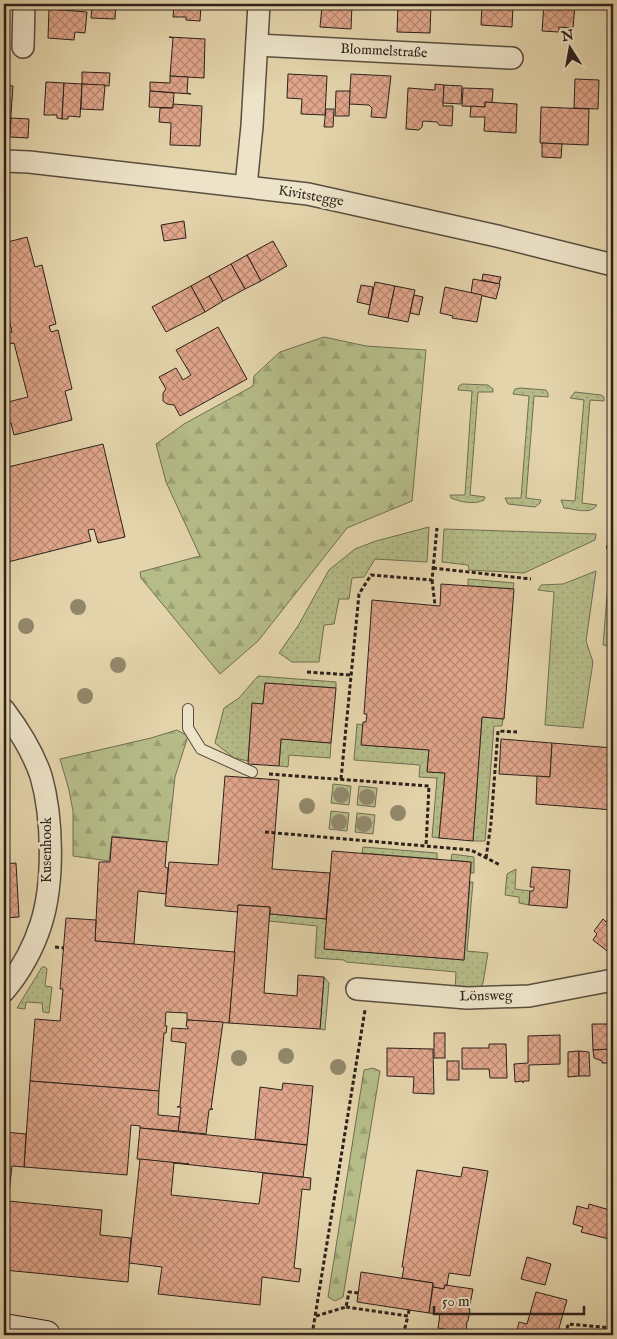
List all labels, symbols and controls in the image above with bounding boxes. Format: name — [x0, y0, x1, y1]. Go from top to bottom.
north arrow — [544, 22, 594, 72]
text: N — [559, 26, 575, 46]
street label: Blommelstraße — [340, 40, 428, 62]
street label: Kivitstegge — [277, 181, 346, 211]
street label: Kusenhook — [38, 816, 56, 883]
street label: Lönsweg — [459, 987, 513, 1005]
scale bar — [434, 1284, 584, 1316]
text: 50 m — [442, 1292, 470, 1311]

